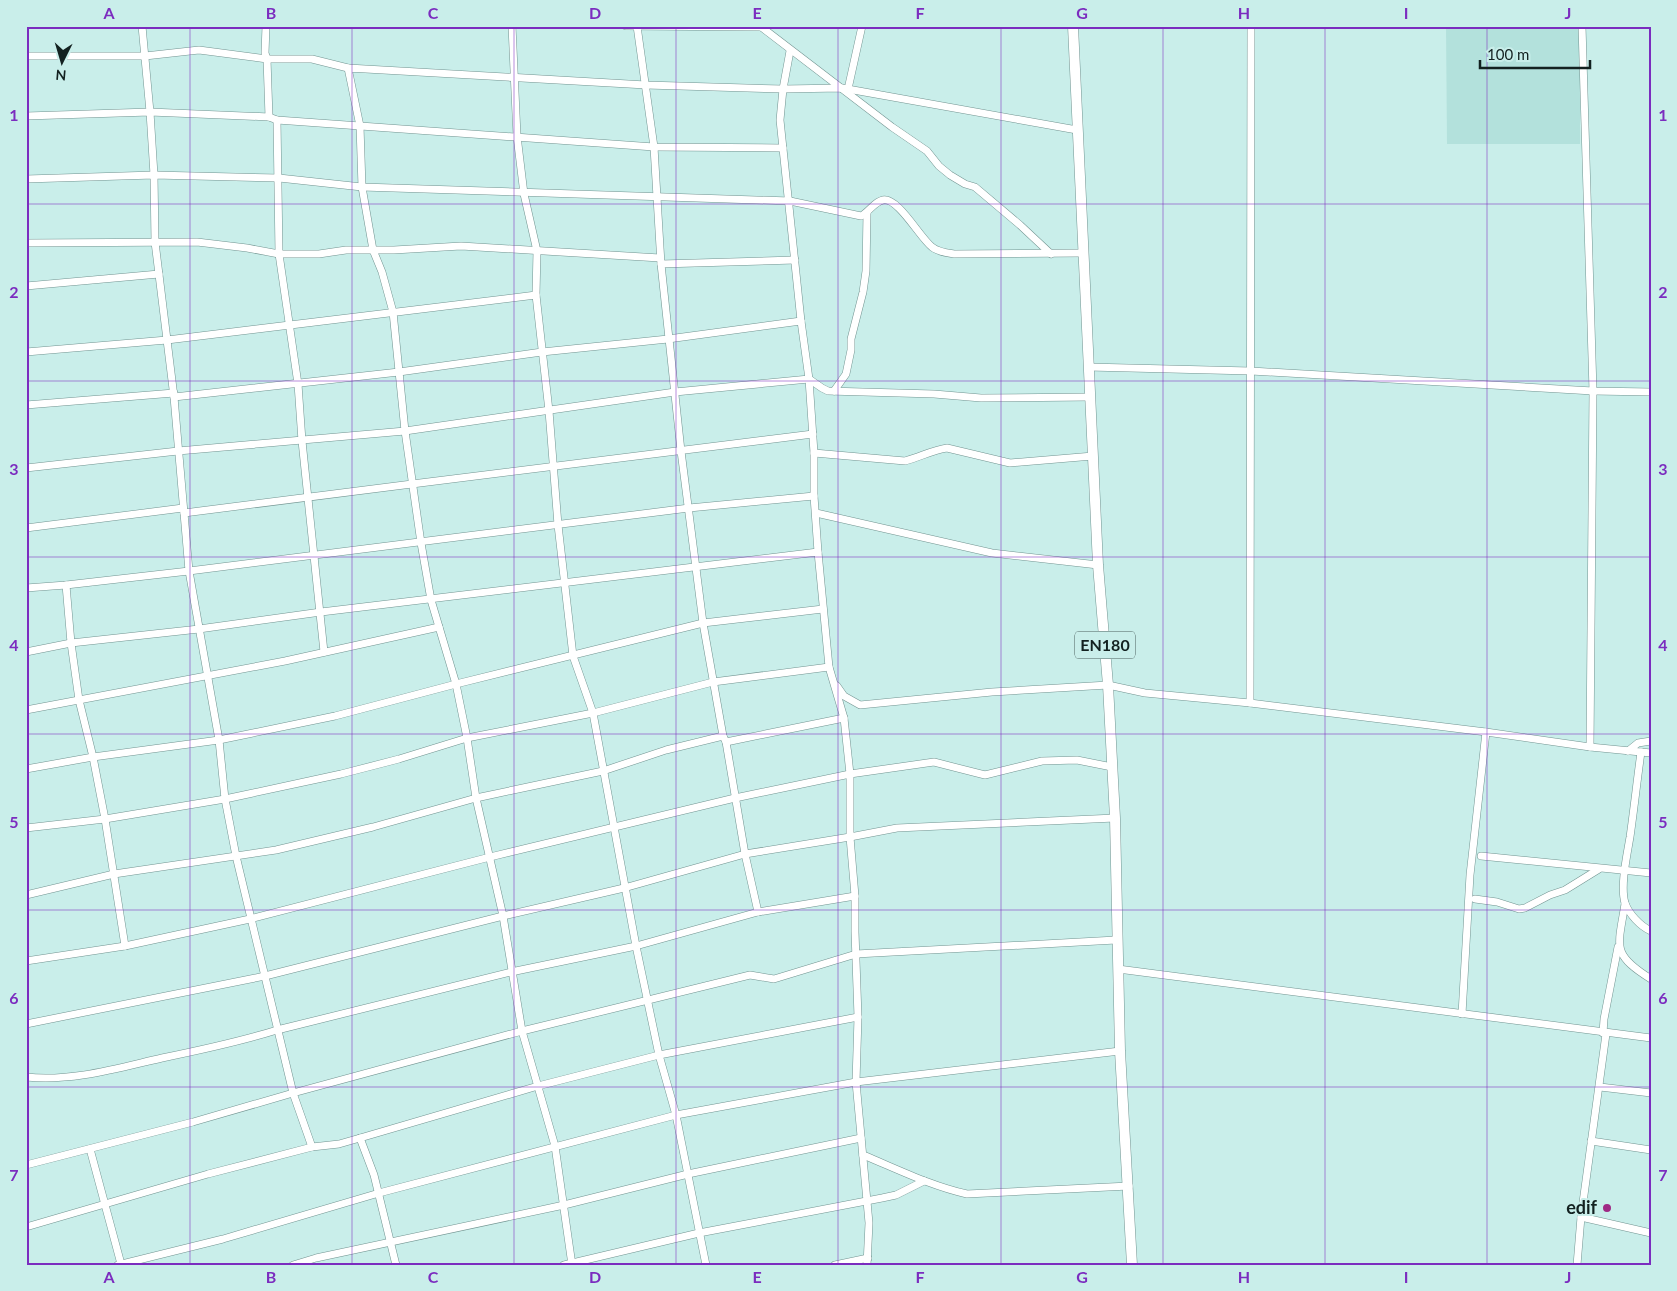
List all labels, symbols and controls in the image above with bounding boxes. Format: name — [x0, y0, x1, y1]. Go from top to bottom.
text: A — [102, 3, 115, 22]
text: B — [266, 3, 276, 22]
text: C — [428, 3, 439, 22]
text: D — [589, 3, 601, 22]
text: E — [752, 3, 762, 22]
text: F — [915, 3, 925, 22]
text: G — [1076, 3, 1088, 22]
text: H — [1238, 3, 1250, 22]
text: I — [1404, 3, 1408, 22]
text: J — [1565, 3, 1571, 22]
north arrow — [38, 38, 88, 88]
scale bar — [1480, 38, 1590, 70]
text: 100 m — [1487, 45, 1529, 63]
text: N — [55, 67, 67, 84]
text: 1 — [9, 105, 19, 124]
text: 1 — [1658, 105, 1668, 124]
text: 2 — [9, 282, 19, 301]
text: 2 — [1658, 282, 1668, 301]
text: 3 — [9, 459, 19, 478]
text: 3 — [1658, 459, 1668, 478]
road number: EN180 — [1075, 632, 1135, 658]
text: 4 — [9, 635, 19, 654]
text: 4 — [1658, 635, 1668, 654]
text: 5 — [9, 812, 19, 831]
text: 5 — [1658, 812, 1668, 831]
text: 6 — [9, 988, 19, 1007]
text: 6 — [1658, 988, 1668, 1007]
text: 7 — [9, 1165, 19, 1184]
text: 7 — [1658, 1165, 1668, 1184]
place label: edif — [1566, 1196, 1598, 1218]
marker: edif — [1601, 1202, 1613, 1214]
text: A — [102, 1267, 115, 1286]
text: B — [266, 1267, 276, 1286]
text: C — [428, 1267, 439, 1286]
text: D — [589, 1267, 601, 1286]
text: E — [752, 1267, 762, 1286]
text: F — [915, 1267, 925, 1286]
text: G — [1076, 1267, 1088, 1286]
text: H — [1238, 1267, 1250, 1286]
text: I — [1404, 1267, 1408, 1286]
text: J — [1565, 1267, 1571, 1286]

